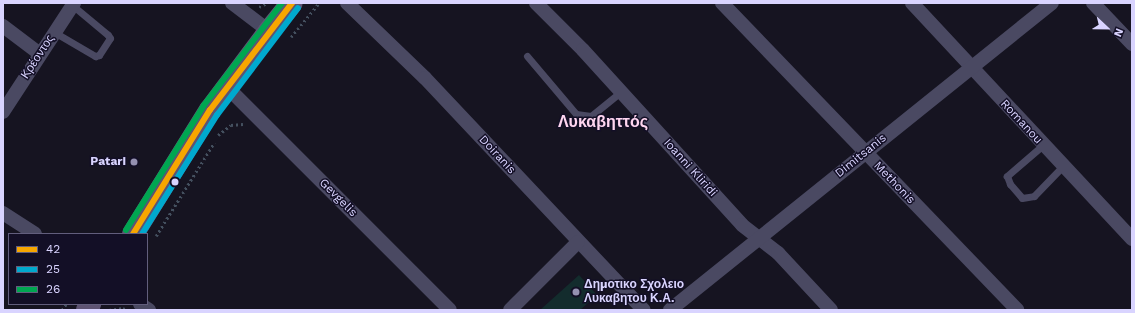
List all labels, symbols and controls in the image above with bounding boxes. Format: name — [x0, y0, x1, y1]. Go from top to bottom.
north arrow — [1087, 8, 1127, 48]
text: N — [1111, 26, 1126, 39]
street label: Κρέοντος — [18, 32, 58, 82]
street label: Romanou — [997, 97, 1045, 147]
district label: Λυκαβηττός — [558, 112, 648, 132]
street label: Dimitsanis — [833, 131, 889, 181]
street label: Doiranis — [476, 133, 518, 177]
street label: Ioanni Kliridi — [660, 136, 720, 200]
place label: Patari — [90, 155, 126, 169]
marker: Patari — [129, 157, 139, 167]
street label: Methonis — [870, 159, 918, 207]
street label: Gevgelis — [316, 176, 360, 220]
unlabelled marker — [170, 177, 180, 187]
legend — [8, 233, 148, 305]
text: 42 — [46, 242, 60, 256]
text: 25 — [46, 262, 60, 276]
place label: Δημοτικο Σχολειο Λυκαβητου Κ.Α. — [584, 278, 684, 306]
text: 26 — [46, 282, 60, 296]
marker: Δημοτικο Σχολειο Λυκαβητου Κ.Α. — [571, 287, 581, 297]

